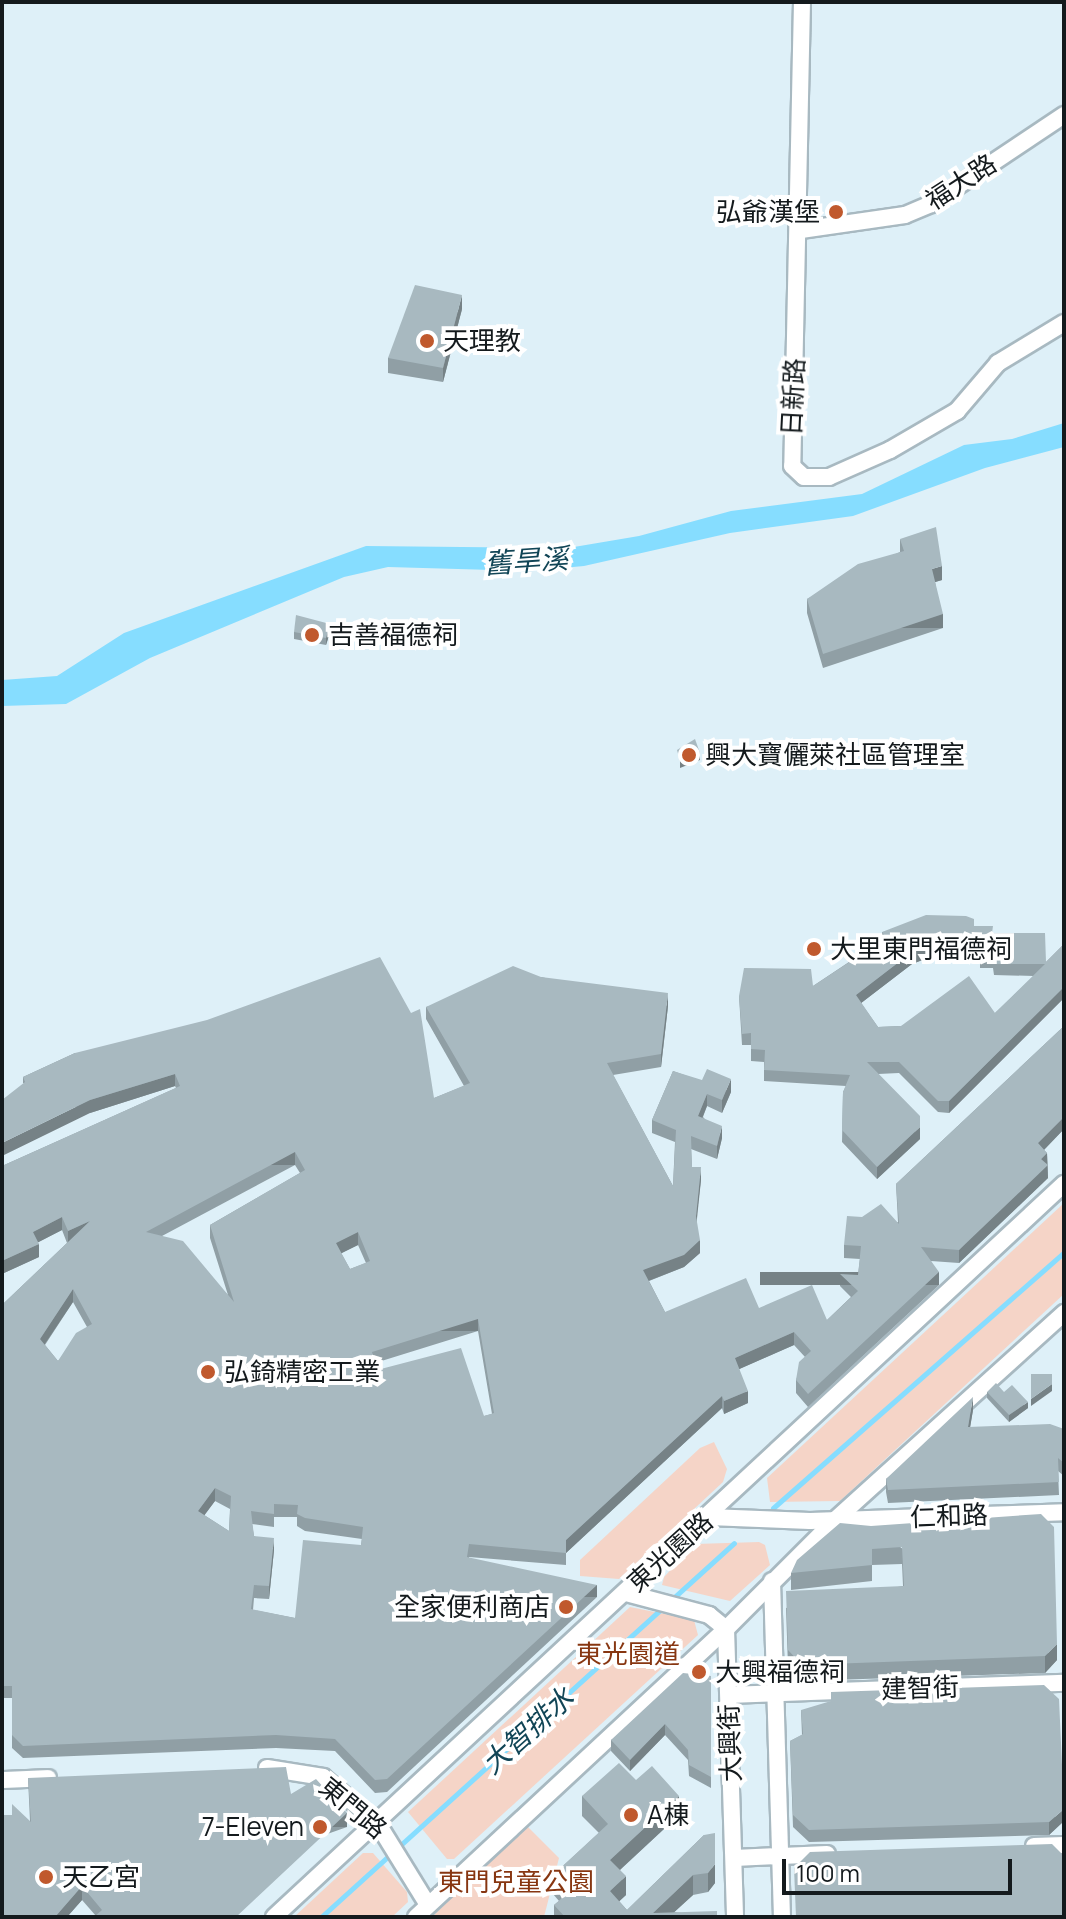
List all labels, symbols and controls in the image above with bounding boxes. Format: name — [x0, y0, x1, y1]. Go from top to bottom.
street label: 福大路 — [920, 148, 1002, 216]
place label: 弘爺漢堡 — [716, 196, 820, 228]
marker: 弘爺漢堡 — [827, 203, 845, 221]
place label: 天理教 — [443, 325, 521, 357]
marker: 天理教 — [418, 332, 436, 350]
street label: 日新路 — [775, 357, 811, 437]
water label: 舊旱溪 — [483, 540, 569, 580]
place label: 吉善福德祠 — [328, 619, 458, 651]
marker: 吉善福德祠 — [303, 626, 321, 644]
place label: 興大寶儷萊社區管理室 — [705, 739, 965, 771]
marker: 興大寶儷萊社區管理室 — [680, 746, 698, 764]
place label: 大里東門福德祠 — [830, 933, 1012, 965]
marker: 大里東門福德祠 — [805, 940, 823, 958]
place label: 弘錡精密工業 — [224, 1356, 380, 1388]
marker: 弘錡精密工業 — [199, 1363, 217, 1381]
street label: 仁和路 — [909, 1499, 989, 1533]
street label: 東光園路 — [621, 1506, 719, 1598]
place label: 全家便利商店 — [394, 1591, 550, 1623]
marker: 全家便利商店 — [557, 1598, 575, 1616]
park label: 東光園道 — [576, 1638, 680, 1670]
place label: 大興福德祠 — [715, 1656, 845, 1688]
marker: 大興福德祠 — [690, 1663, 708, 1681]
street label: 建智街 — [880, 1671, 960, 1705]
water label: 大智排水 — [474, 1680, 580, 1780]
street label: 大興街 — [713, 1703, 747, 1783]
street label: 東門路 — [313, 1771, 393, 1845]
place label: A棟 — [647, 1799, 689, 1831]
marker: A棟 — [622, 1806, 640, 1824]
place label: 7-Eleven — [202, 1811, 304, 1843]
marker: 7-Eleven — [311, 1818, 329, 1836]
scale bar — [786, 1843, 1016, 1893]
text: 100 m — [796, 1856, 860, 1889]
place label: 天乙宮 — [62, 1861, 140, 1893]
park label: 東門兒童公園 — [438, 1866, 594, 1898]
marker: 天乙宮 — [37, 1868, 55, 1886]

